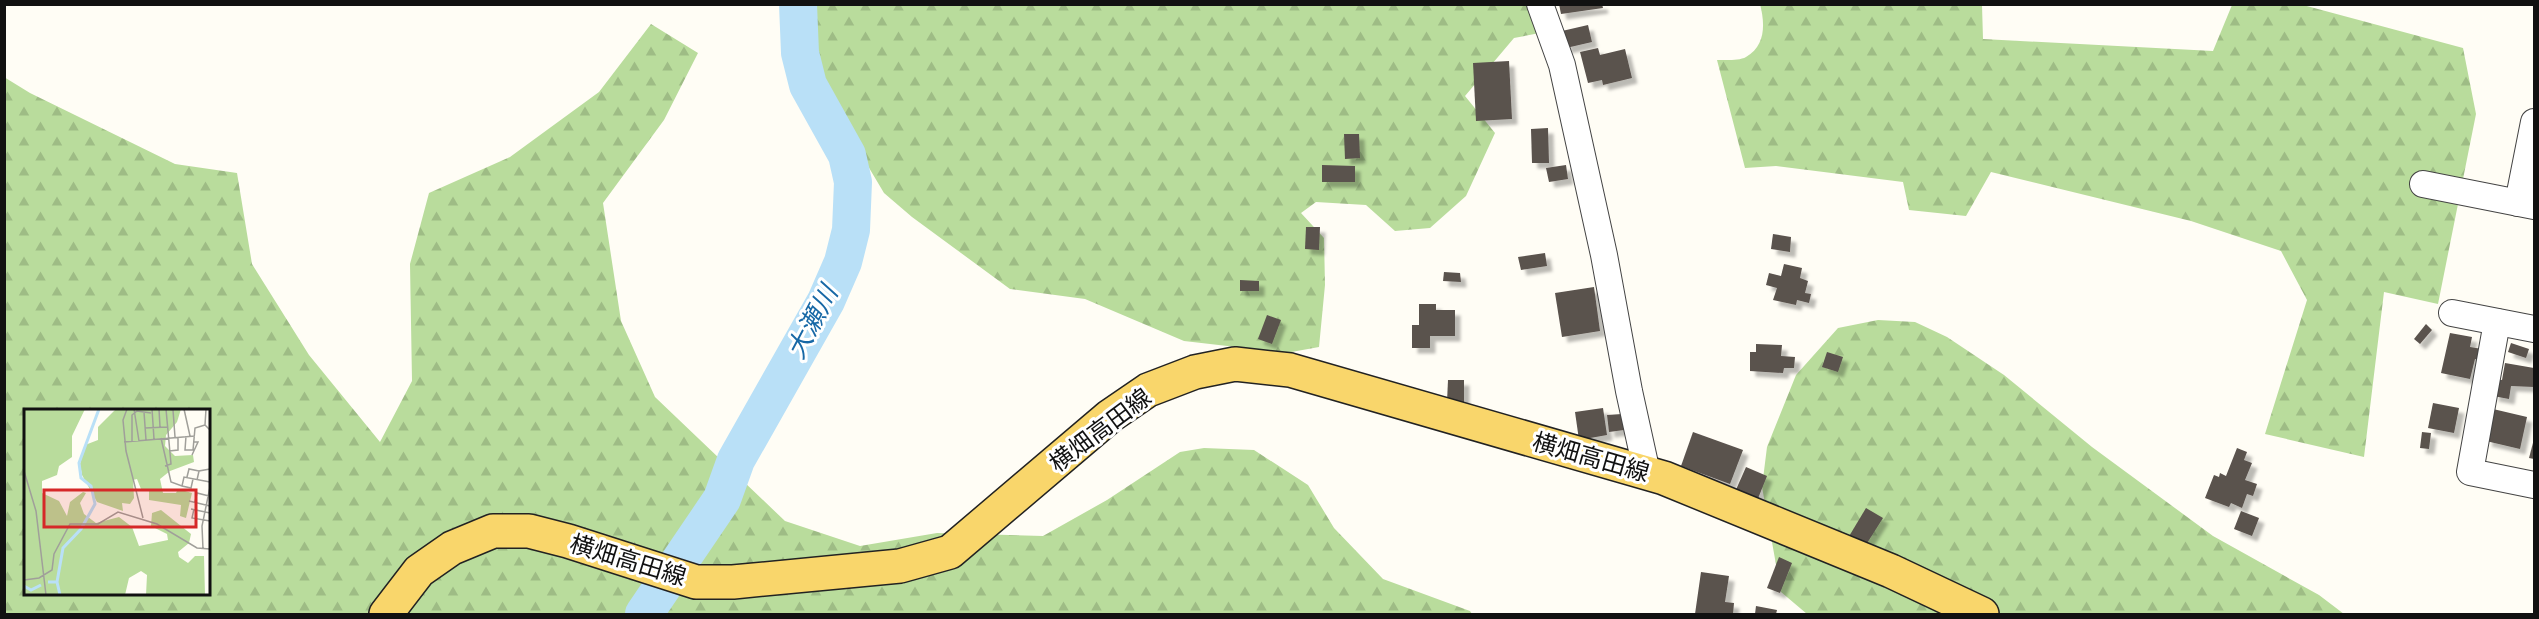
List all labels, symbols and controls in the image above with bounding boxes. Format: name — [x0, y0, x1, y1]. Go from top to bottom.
water label: 大瀬川 — [780, 277, 846, 364]
street label: 横畑高田線 — [1043, 382, 1157, 478]
inset map — [24, 409, 210, 595]
street label: 横畑高田線 — [1529, 427, 1653, 487]
street label: 横畑高田線 — [566, 529, 690, 591]

